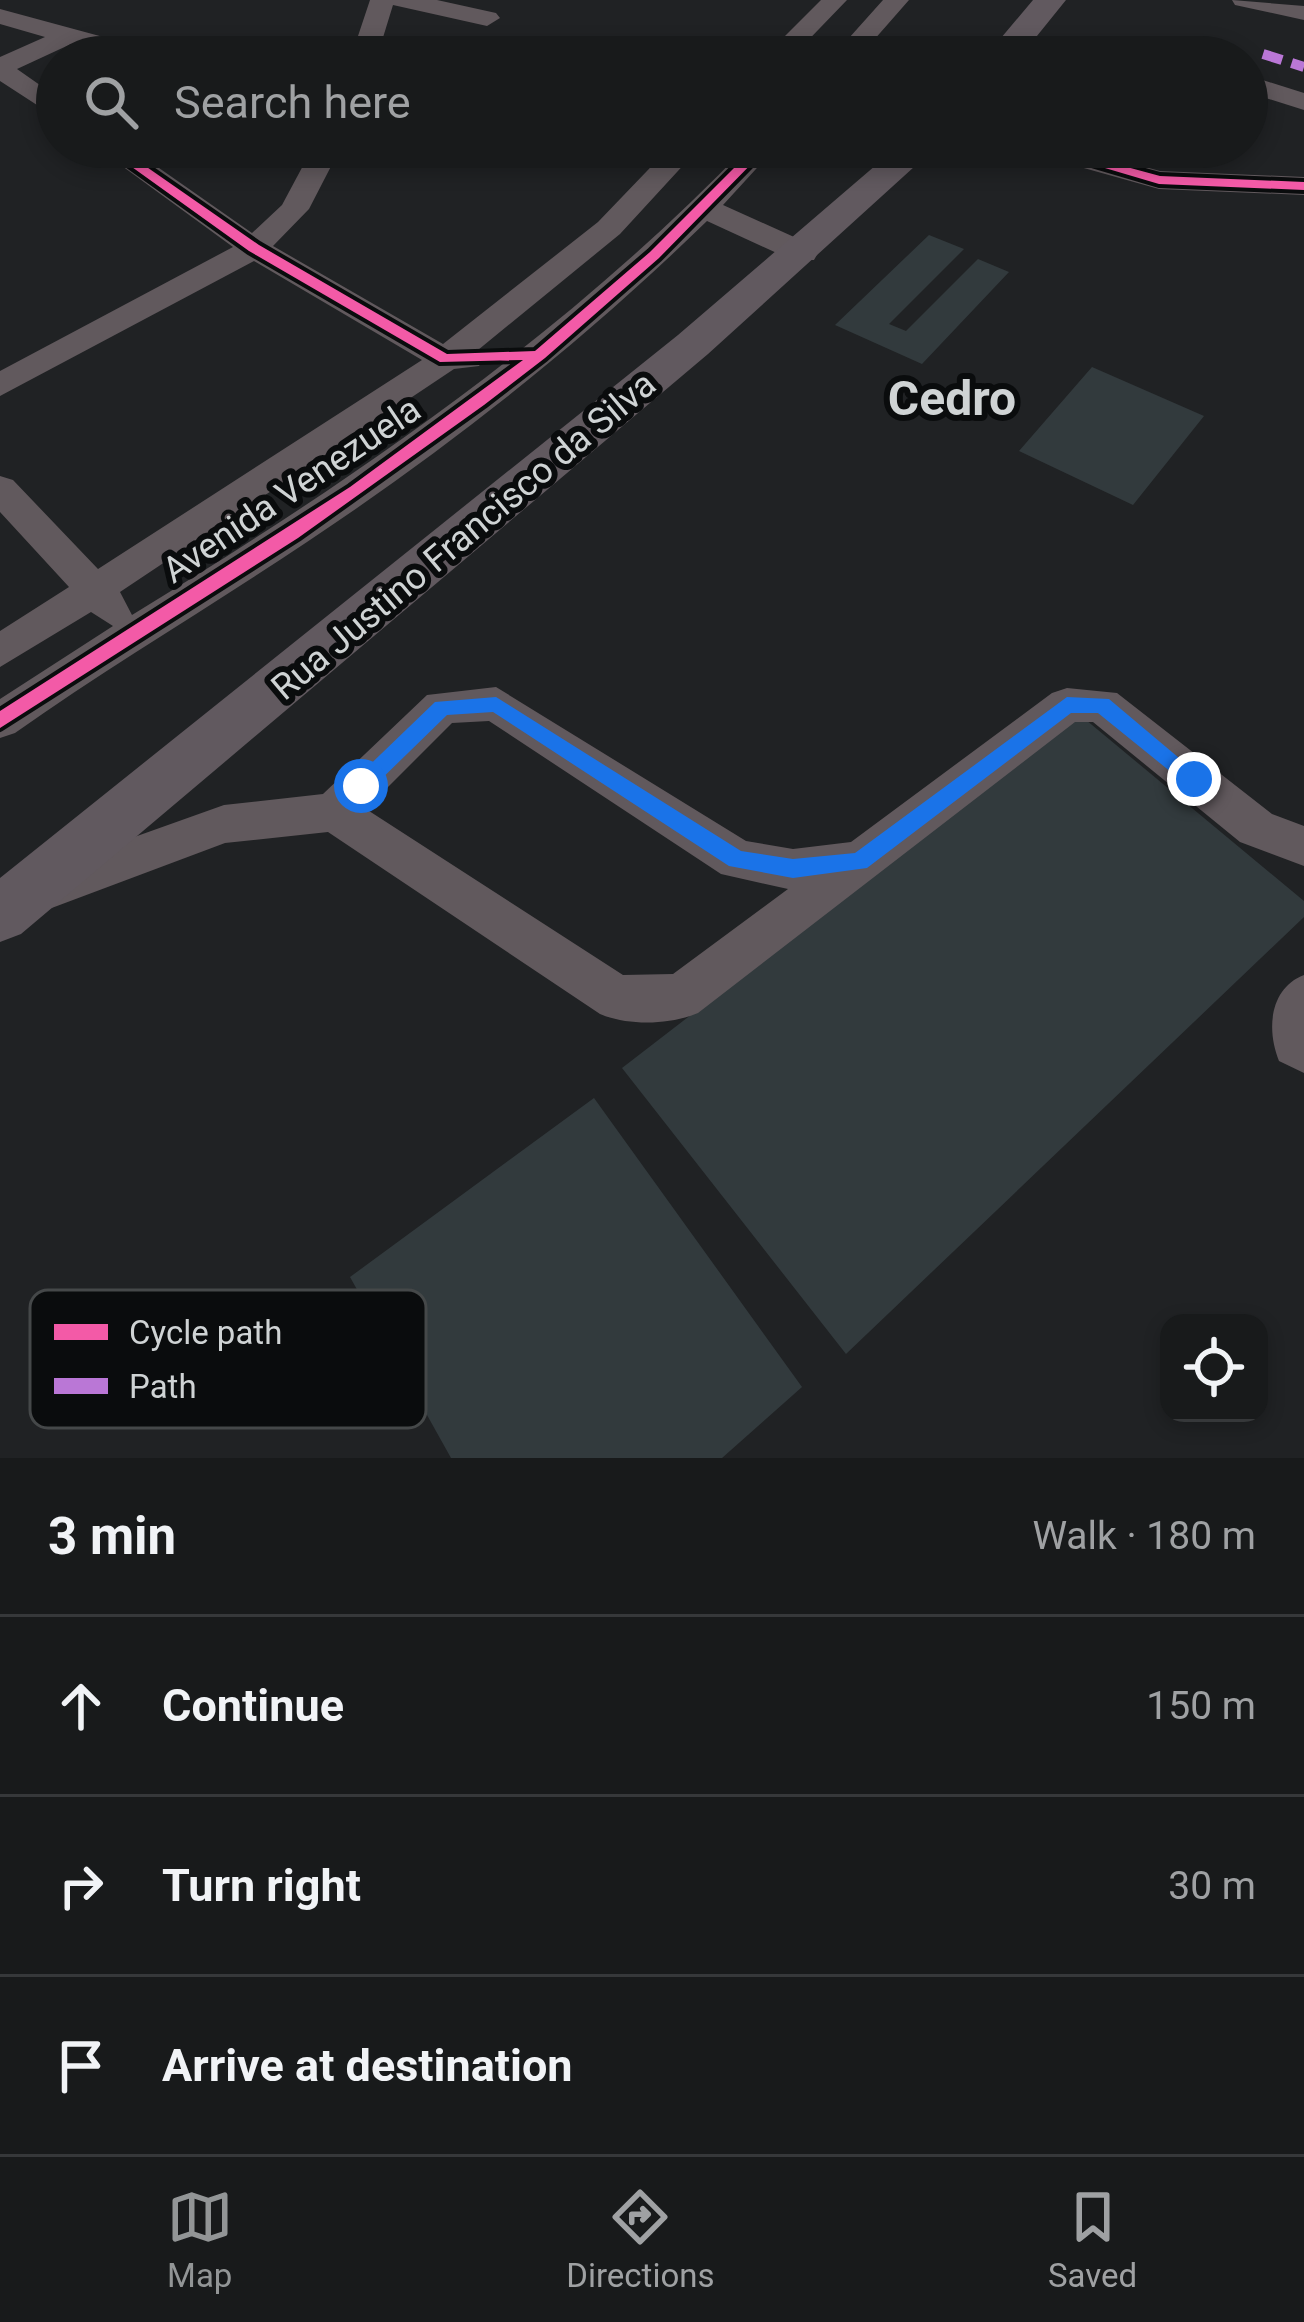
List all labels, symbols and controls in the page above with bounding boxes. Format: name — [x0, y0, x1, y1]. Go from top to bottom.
search box — [36, 36, 1268, 168]
icon: search — [78, 69, 144, 135]
text: Search here — [174, 76, 411, 129]
street label: Rua Justino Francisco da Silva — [263, 363, 664, 709]
district label: Cedro — [888, 370, 1016, 427]
street label: Avenida Venezuela — [155, 388, 428, 592]
route end — [1167, 752, 1221, 806]
route start — [334, 759, 388, 813]
legend — [30, 1290, 426, 1428]
text: Cycle path — [129, 1313, 282, 1352]
map controls — [1160, 1314, 1268, 1422]
button: locate — [1160, 1314, 1268, 1422]
text: Path — [129, 1367, 197, 1406]
text: 3 min — [48, 1507, 176, 1566]
text: Walk · 180 m — [1032, 1513, 1256, 1559]
icon: ahead — [48, 1673, 114, 1739]
text: Continue — [162, 1679, 344, 1732]
text: 150 m — [1146, 1683, 1256, 1729]
icon: right — [48, 1853, 114, 1919]
text: Turn right — [162, 1859, 361, 1912]
text: 30 m — [1168, 1863, 1256, 1909]
icon: arrive — [48, 2033, 114, 2099]
text: Arrive at destination — [162, 2039, 573, 2092]
tab: Map — [167, 2184, 233, 2295]
tab: Directions — [566, 2184, 715, 2295]
tab: Saved — [1048, 2184, 1137, 2295]

